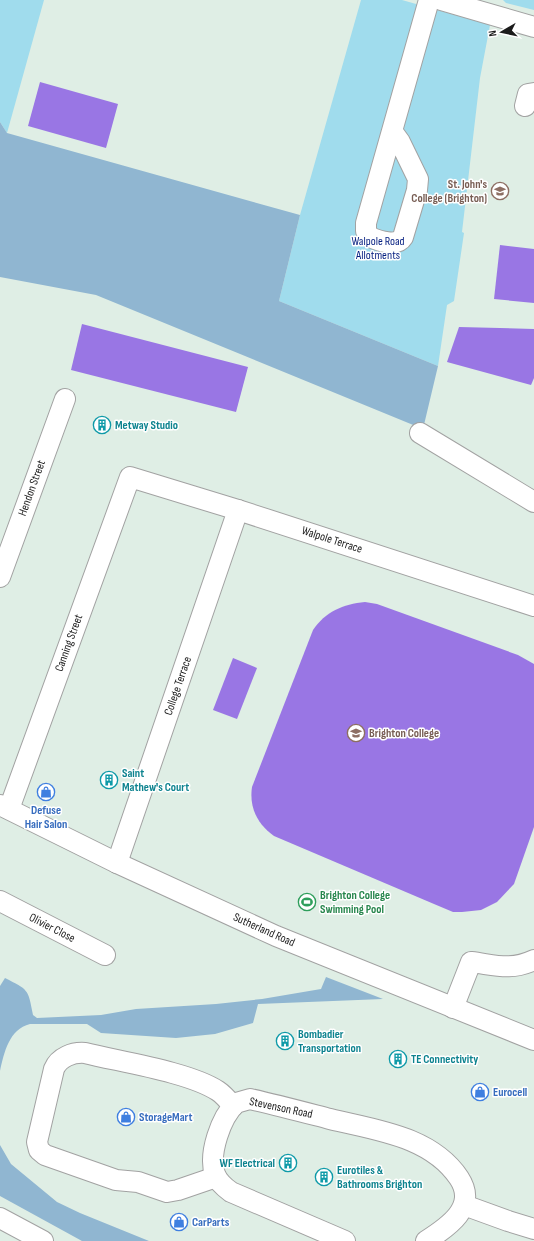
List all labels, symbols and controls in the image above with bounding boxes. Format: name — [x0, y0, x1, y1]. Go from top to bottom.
north arrow — [482, 12, 522, 52]
text: N — [486, 29, 499, 37]
place label: St. John's College (Brighton) — [411, 177, 487, 206]
school or university icon: St. John's College (Brighton) — [490, 181, 510, 201]
park label: Walpole Road Allotments — [351, 234, 405, 263]
building icon: Metway Studio — [92, 415, 112, 435]
place label: Metway Studio — [115, 418, 178, 433]
street label: Hendon Street — [15, 458, 49, 518]
street label: Walpole Terrace — [300, 523, 364, 557]
street label: Canning Street — [52, 612, 86, 674]
street label: College Terrace — [161, 654, 195, 717]
school or university icon: Brighton College — [346, 723, 366, 743]
place label: Brighton College — [369, 726, 439, 741]
place label: Saint Mathew's Court — [122, 766, 189, 795]
building icon: Saint Mathew's Court — [99, 770, 119, 790]
shop icon: Defuse Hair Salon — [36, 782, 56, 802]
place label: Defuse Hair Salon — [25, 803, 67, 832]
place label: Brighton College Swimming Pool — [320, 888, 390, 917]
sports icon: Brighton College Swimming Pool — [297, 892, 317, 912]
street label: Olivier Close — [26, 910, 78, 946]
street label: Sutherland Road — [231, 910, 297, 950]
place label: Bombadier Transportation — [298, 1027, 361, 1056]
building icon: Bombadier Transportation — [275, 1031, 295, 1051]
building icon: TE Connectivity — [388, 1049, 408, 1069]
place label: TE Connectivity — [411, 1052, 478, 1067]
shop icon: Eurocell — [470, 1082, 490, 1102]
place label: Eurocell — [493, 1085, 527, 1100]
street label: Stevenson Road — [248, 1094, 314, 1122]
shop icon: StorageMart — [116, 1107, 136, 1127]
place label: StorageMart — [139, 1110, 192, 1125]
building icon: WF Electrical — [278, 1153, 298, 1173]
place label: WF Electrical — [220, 1156, 275, 1171]
place label: Eurotiles & Bathrooms Brighton — [337, 1163, 422, 1192]
building icon: Eurotiles & Bathrooms Brighton — [314, 1167, 334, 1187]
shop icon: CarParts — [169, 1212, 189, 1232]
place label: CarParts — [192, 1215, 230, 1230]

